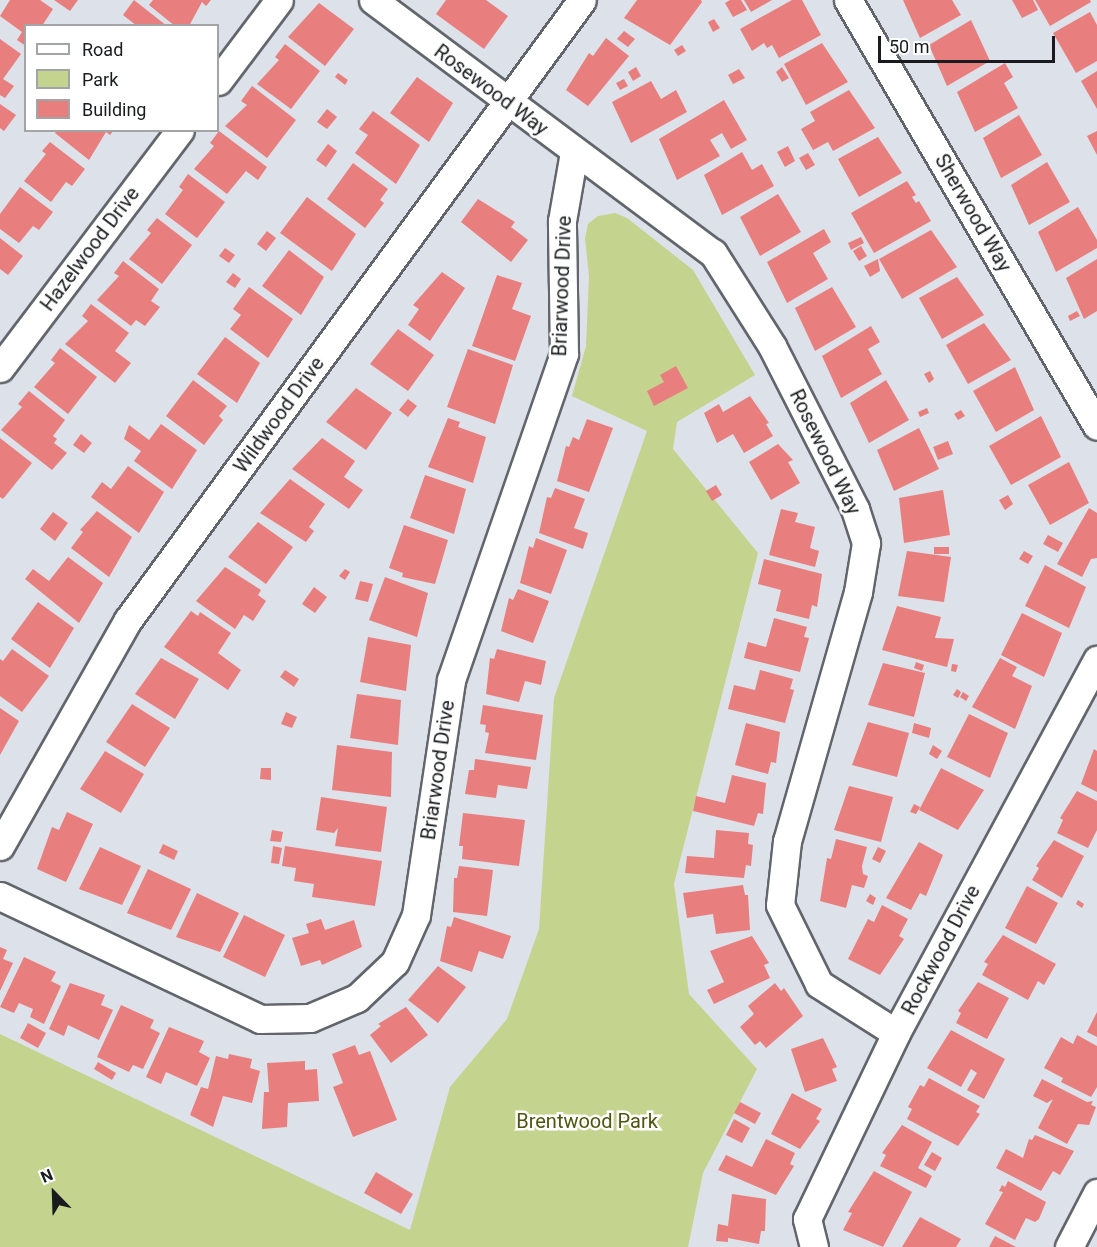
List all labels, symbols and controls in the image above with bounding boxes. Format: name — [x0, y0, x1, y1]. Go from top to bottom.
legend — [24, 24, 219, 132]
scale bar — [881, 24, 1058, 62]
text: 50 m — [889, 36, 929, 57]
text: Road — [82, 39, 123, 60]
street label: Rosewood Way — [429, 39, 553, 141]
text: Park — [82, 69, 118, 90]
text: Building — [82, 99, 146, 120]
street label: Sherwood Way — [930, 150, 1016, 276]
street label: Hazelwood Drive — [35, 182, 145, 316]
street label: Briarwood Drive — [548, 215, 576, 357]
street label: Wildwood Drive — [229, 352, 329, 478]
street label: Rosewood Way — [784, 385, 866, 519]
street label: Briarwood Drive — [416, 699, 460, 841]
street label: Rockwood Drive — [897, 881, 985, 1019]
park label: Brentwood Park — [516, 1109, 658, 1133]
north arrow — [24, 1163, 84, 1223]
text: N — [38, 1165, 56, 1187]

